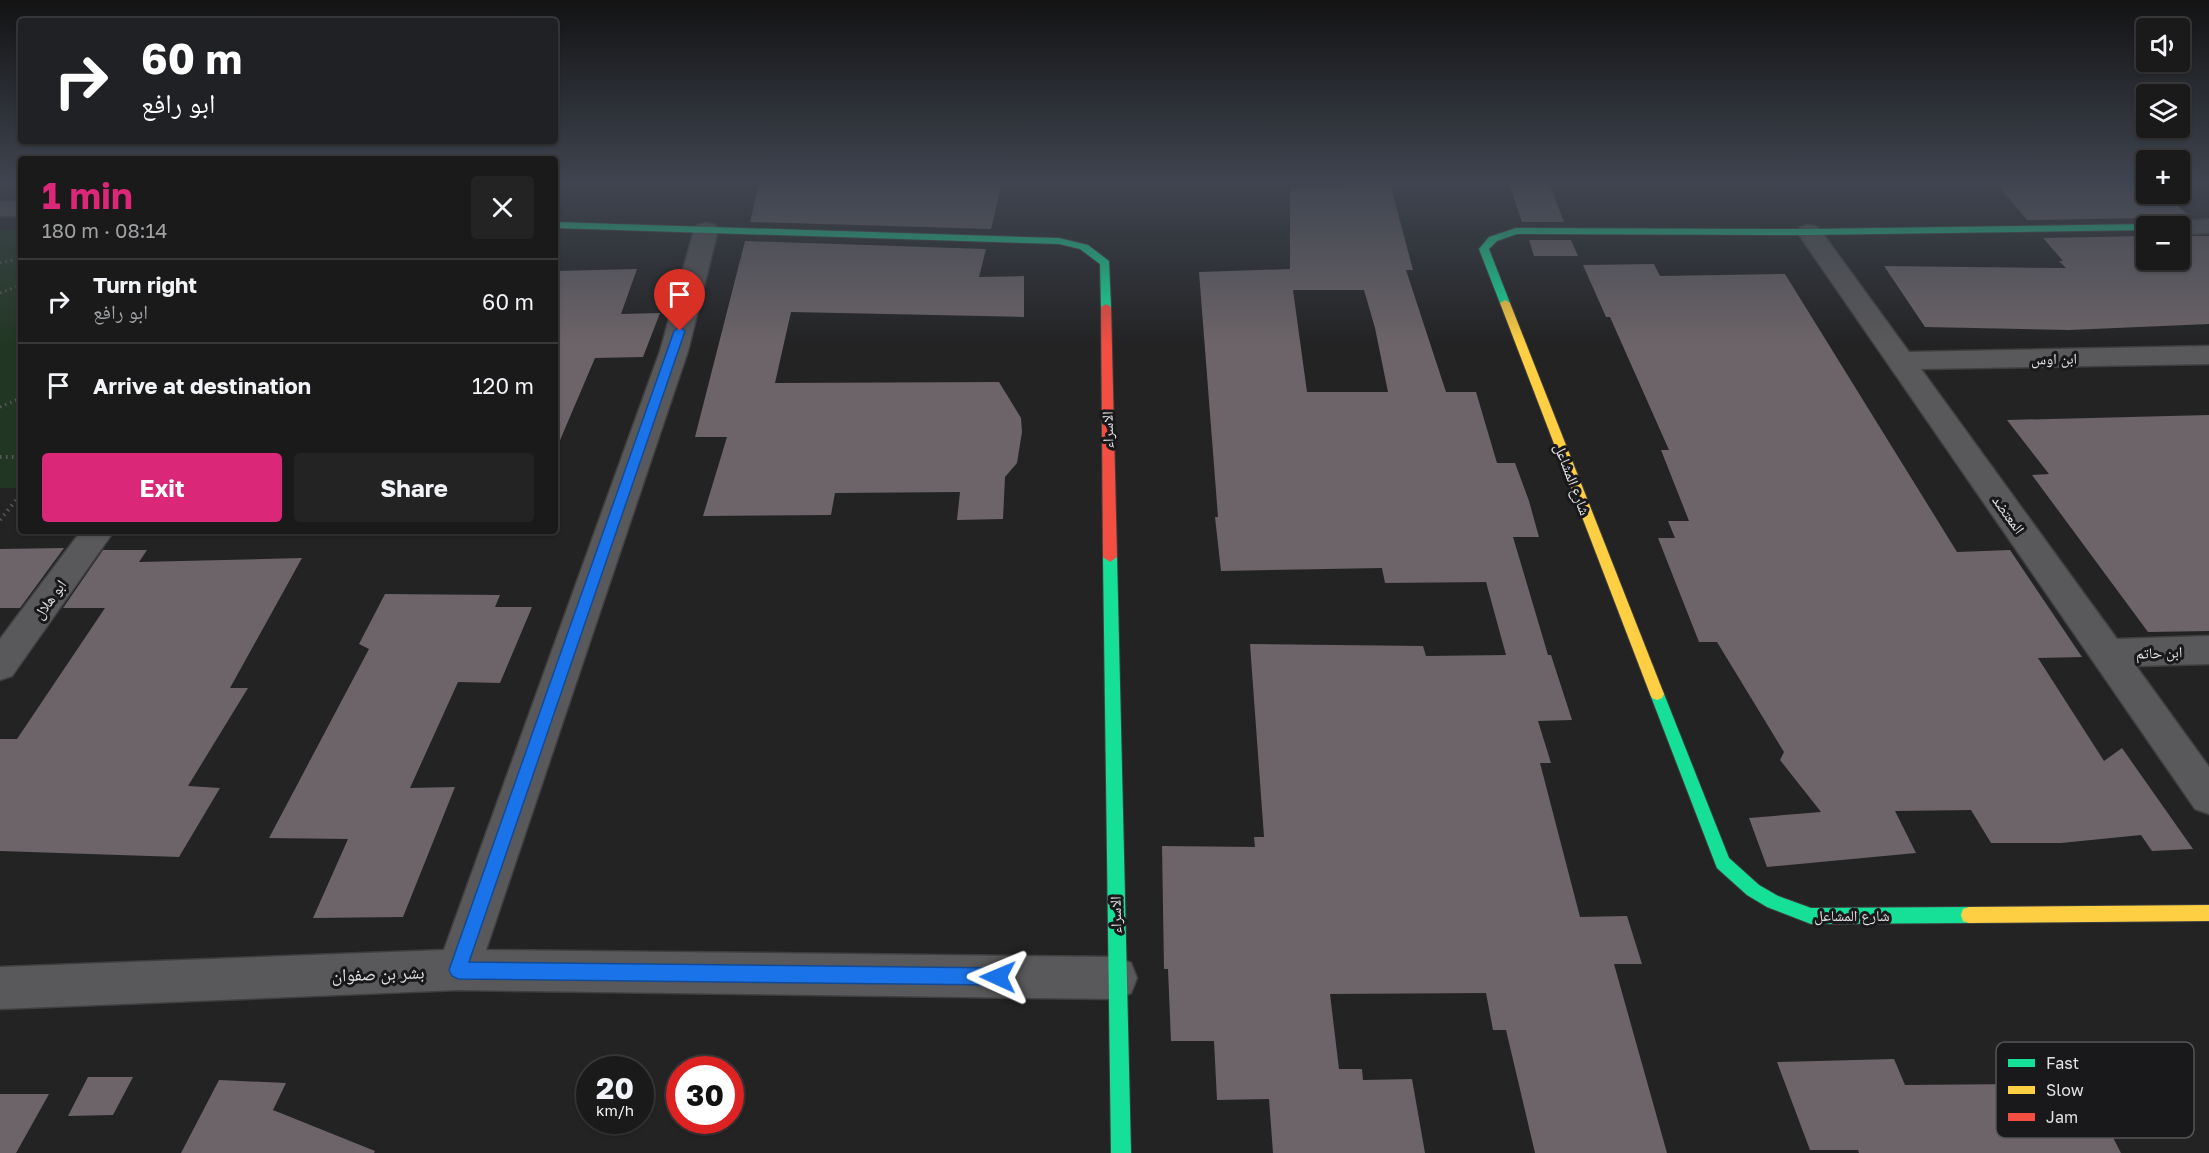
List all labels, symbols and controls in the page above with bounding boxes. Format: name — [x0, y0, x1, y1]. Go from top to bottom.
map controls — [2136, 18, 2190, 270]
button: sound — [2136, 18, 2190, 72]
text: 60 m — [141, 33, 242, 83]
icon: right — [42, 42, 120, 120]
button: layers — [2136, 84, 2190, 138]
text: ابو رافع — [141, 87, 215, 119]
button: + — [2136, 150, 2190, 204]
text: 1 min — [42, 174, 133, 217]
button: close — [471, 176, 534, 239]
button: − — [2136, 216, 2190, 270]
text: 180 m · 08:14 — [42, 218, 168, 242]
pin — [654, 269, 705, 331]
text: Turn right — [93, 271, 197, 298]
icon: arrive — [663, 278, 696, 311]
icon: right — [42, 285, 75, 318]
text: 60 m — [482, 288, 534, 315]
text: ابو رافع — [93, 299, 148, 323]
street label: ابن اوس — [2031, 349, 2077, 369]
icon: arrive — [42, 369, 75, 402]
text: Arrive at destination — [93, 372, 311, 399]
text: 120 m — [472, 372, 534, 399]
street label: الاسراء — [1098, 411, 1117, 449]
street label: شارع المشاعل — [1549, 441, 1595, 518]
button: Exit — [42, 453, 282, 522]
button: Share — [294, 453, 534, 522]
street label: المعتضد — [1989, 491, 2029, 537]
street label: ابو هلال — [29, 576, 71, 623]
street label: ابن حاتم — [2135, 642, 2183, 664]
street label: الاسراء — [1106, 896, 1125, 934]
street label: شارع المشاعل — [1814, 906, 1890, 926]
position arrow — [966, 945, 1030, 1009]
street label: بشر بن صفوان — [331, 960, 425, 987]
legend — [1996, 1042, 2194, 1138]
text: Fast — [2046, 1053, 2079, 1073]
speed limit sign: 30 — [666, 1056, 744, 1134]
text: 20 — [596, 1070, 634, 1106]
text: Slow — [2046, 1080, 2084, 1100]
text: km/h — [596, 1101, 634, 1119]
text: Jam — [2046, 1107, 2078, 1127]

